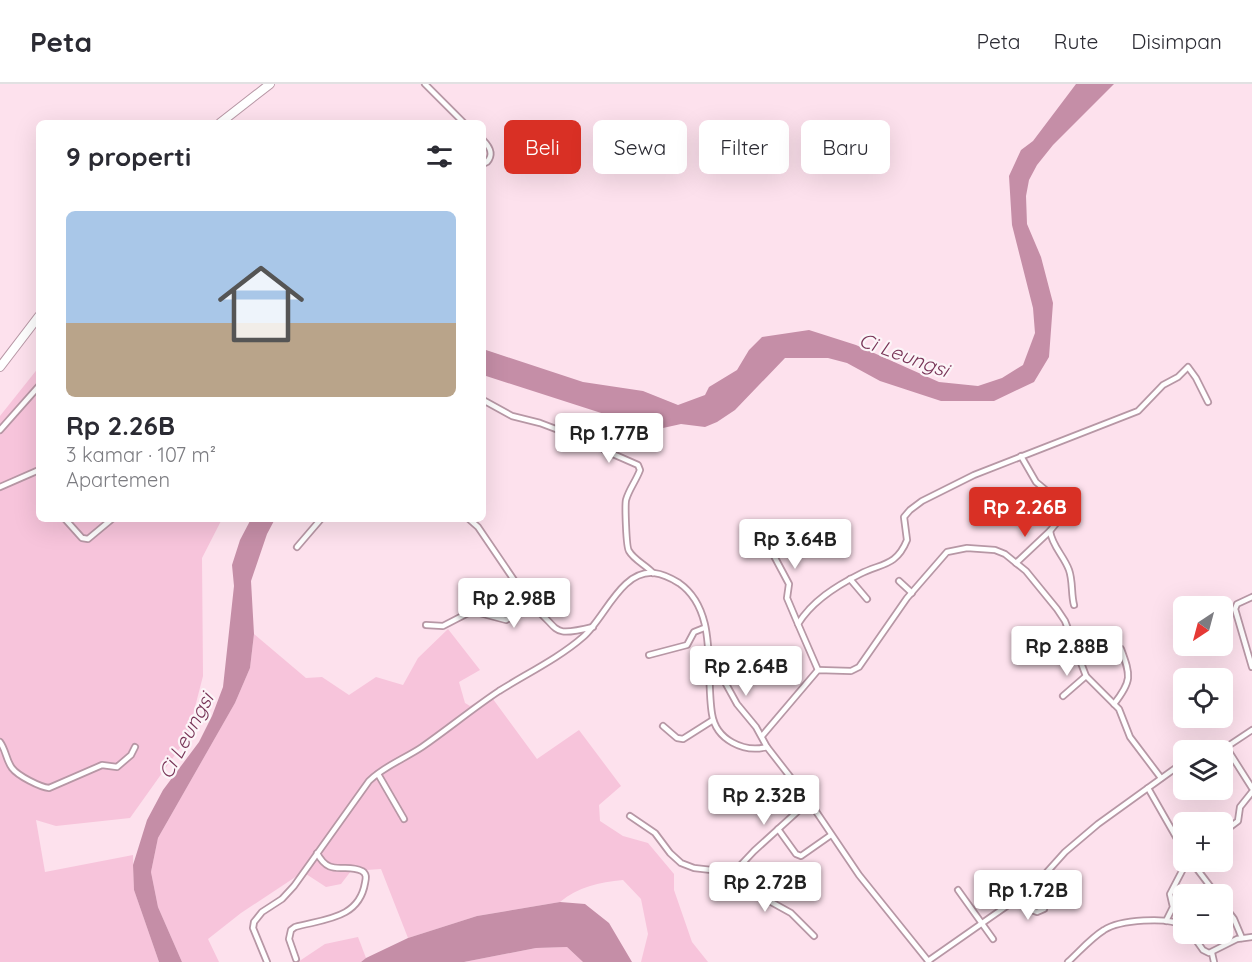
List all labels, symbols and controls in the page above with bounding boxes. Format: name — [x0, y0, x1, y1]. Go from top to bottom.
text: Peta — [30, 24, 92, 59]
text: Peta — [977, 28, 1021, 54]
text: Rute — [1054, 28, 1098, 54]
text: Disimpan — [1131, 28, 1222, 54]
chip: Beli — [504, 120, 581, 174]
chip: Sewa — [593, 120, 687, 174]
chip: Filter — [699, 120, 789, 174]
chip: Baru — [801, 120, 890, 174]
text: 9 properti — [66, 140, 191, 173]
icon: filters — [423, 140, 456, 173]
icon: home — [207, 250, 315, 358]
water label: Ci Leungsi — [856, 327, 955, 383]
text: Rp 2.26B — [66, 409, 175, 442]
pin: Rp 1.77B — [547, 413, 671, 464]
text: Rp 1.77B — [569, 420, 649, 445]
text: 3 kamar · 107 m² — [66, 442, 216, 467]
text: Apartemen — [66, 467, 170, 492]
pin: Rp 2.26B — [963, 487, 1087, 538]
text: Rp 2.26B — [983, 494, 1067, 519]
pin: Rp 3.64B — [733, 519, 857, 570]
text: Rp 3.64B — [753, 526, 837, 551]
pin: Rp 2.98B — [452, 578, 576, 629]
text: Rp 2.98B — [472, 585, 556, 610]
north arrow — [1173, 596, 1233, 656]
map controls — [1173, 596, 1233, 944]
pin: Rp 2.88B — [1005, 626, 1129, 677]
text: Rp 2.88B — [1025, 633, 1109, 658]
pin: Rp 2.64B — [684, 646, 808, 697]
text: Rp 2.64B — [704, 653, 788, 678]
button: locate — [1173, 668, 1233, 728]
water label: Ci Leungsi — [153, 686, 220, 783]
button: layers — [1173, 740, 1233, 800]
pin: Rp 2.32B — [702, 775, 826, 826]
text: Rp 2.32B — [722, 782, 806, 807]
button: + — [1173, 812, 1233, 872]
pin: Rp 2.72B — [703, 862, 827, 913]
text: Rp 2.72B — [723, 869, 807, 894]
pin: Rp 1.72B — [966, 870, 1090, 921]
text: Rp 1.72B — [988, 877, 1068, 902]
button: − — [1173, 884, 1233, 944]

